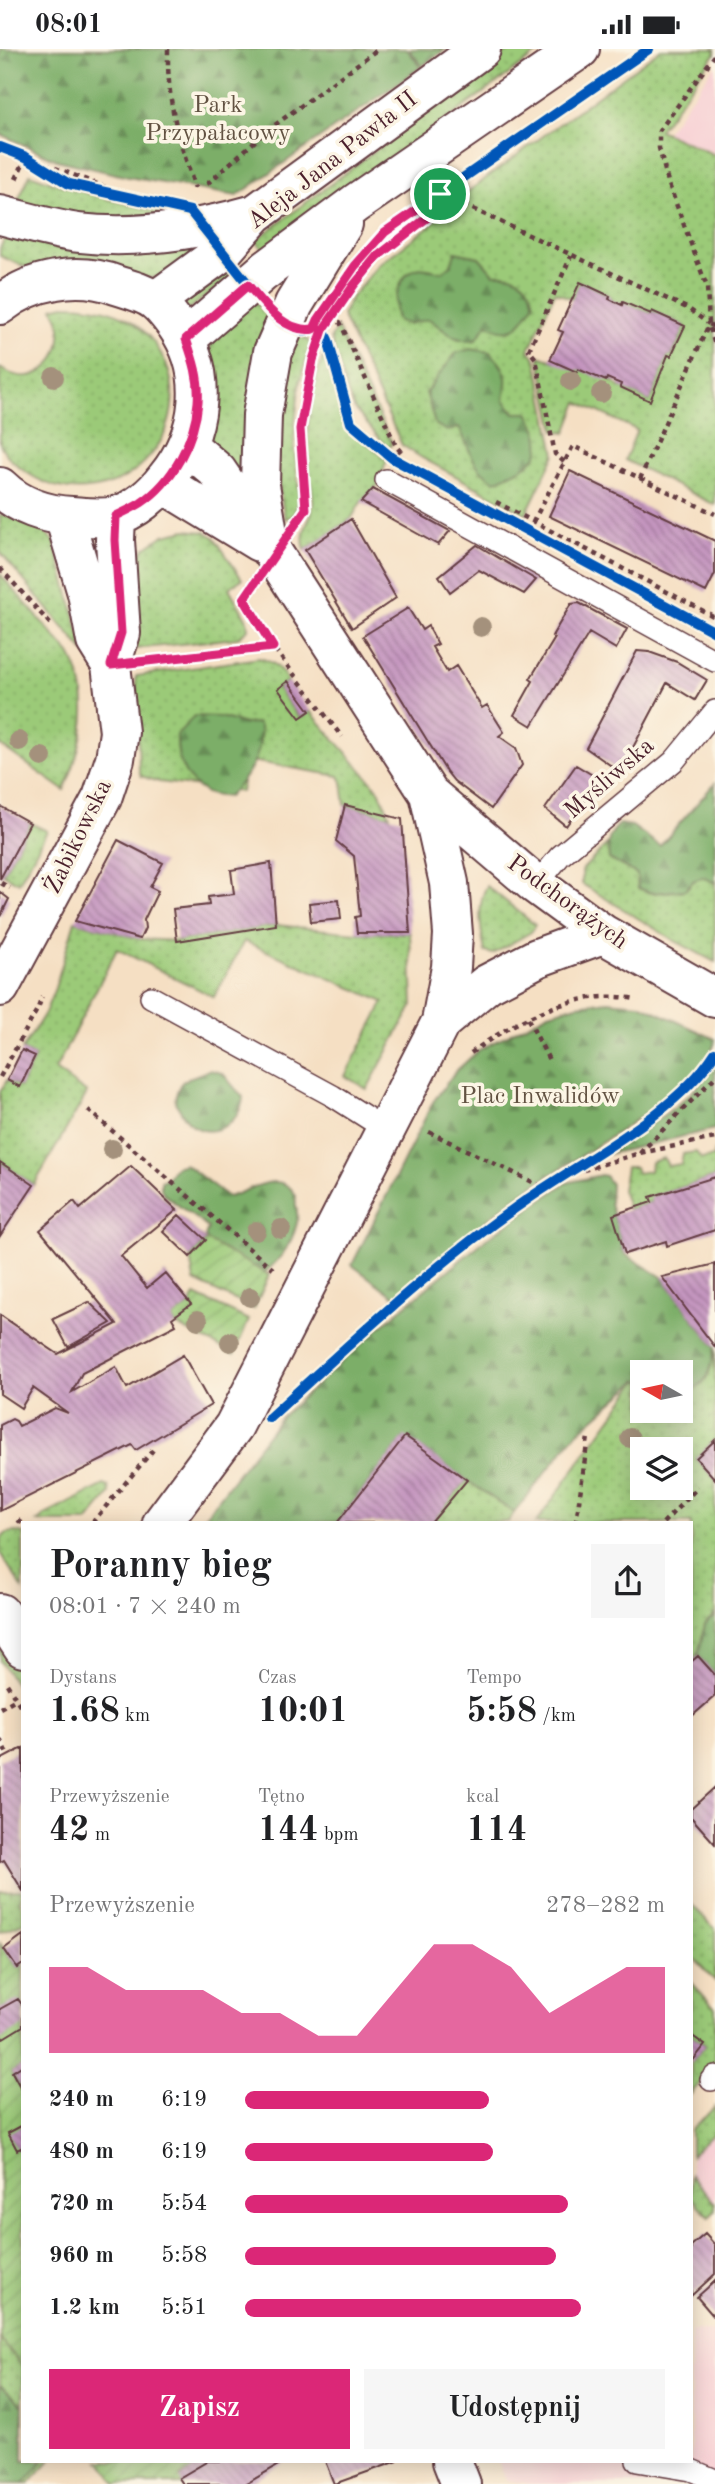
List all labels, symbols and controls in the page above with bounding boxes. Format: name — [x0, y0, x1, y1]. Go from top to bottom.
text: 08:01 — [35, 12, 103, 38]
street label: Aleja Jana Pawła II — [244, 88, 422, 234]
park label: Park Przypałacowy — [145, 94, 291, 146]
pin — [410, 164, 470, 224]
icon: arrive — [421, 175, 459, 213]
street label: Myśliwska — [561, 734, 659, 824]
street label: Żabikowska — [38, 775, 117, 898]
street label: Podchorążych — [502, 851, 632, 955]
park label: Plac Inwalidów — [460, 1085, 620, 1109]
north arrow — [630, 1360, 693, 1423]
map controls — [630, 1360, 693, 1500]
button: layers — [630, 1437, 693, 1500]
button: share — [591, 1544, 665, 1618]
text: Poranny bieg — [49, 1548, 272, 1586]
text: 08:01 · 7 × 240 m — [49, 1595, 241, 1618]
text: Dystans — [49, 1669, 117, 1688]
text: Czas — [258, 1669, 296, 1688]
text: Tempo — [466, 1669, 522, 1688]
text: 1.68 — [49, 1694, 120, 1729]
text: 10:01 — [258, 1694, 349, 1729]
text: 5:58 — [466, 1694, 537, 1729]
text: km — [120, 1707, 150, 1726]
text: /km — [537, 1707, 576, 1726]
text: Przewyższenie — [49, 1788, 169, 1807]
text: Tętno — [258, 1788, 305, 1807]
text: kcal — [466, 1788, 499, 1807]
text: 42 — [49, 1813, 90, 1848]
text: 144 — [258, 1813, 319, 1848]
text: 114 — [466, 1813, 527, 1848]
text: m — [90, 1826, 110, 1845]
text: bpm — [319, 1826, 359, 1845]
text: Przewyższenie — [49, 1894, 195, 1917]
text: 278–282 m — [546, 1894, 665, 1917]
text: 240 m — [49, 2088, 114, 2111]
text: 6:19 — [161, 2088, 207, 2111]
text: 480 m — [49, 2140, 114, 2163]
text: 6:19 — [161, 2140, 207, 2163]
text: 720 m — [49, 2192, 114, 2215]
text: 5:54 — [161, 2192, 207, 2215]
text: 960 m — [49, 2244, 114, 2267]
text: 5:58 — [161, 2244, 207, 2267]
text: 1.2 km — [49, 2296, 120, 2319]
text: 5:51 — [161, 2296, 207, 2319]
button: Zapisz — [49, 2369, 350, 2449]
button: Udostępnij — [364, 2369, 665, 2449]

